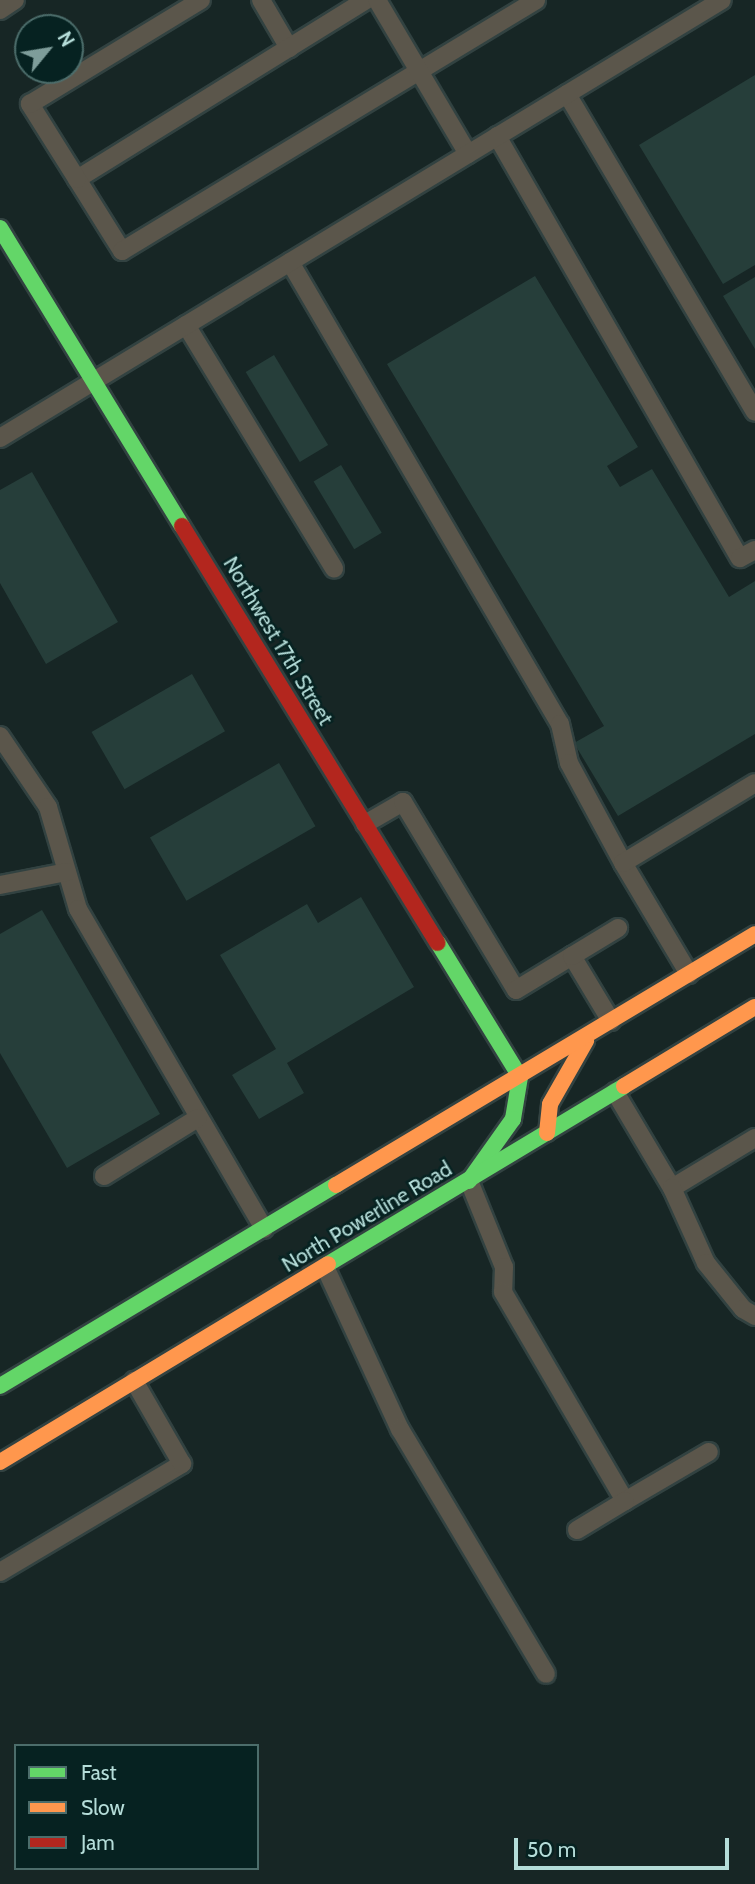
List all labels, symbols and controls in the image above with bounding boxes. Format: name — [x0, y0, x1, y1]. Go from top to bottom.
north arrow — [14, 14, 84, 84]
text: N — [53, 28, 79, 51]
street label: Northwest 17th Street — [218, 552, 338, 730]
street label: North Powerline Road — [277, 1156, 457, 1278]
legend — [14, 1744, 259, 1870]
text: Fast — [81, 1760, 117, 1785]
text: Slow — [81, 1795, 125, 1820]
scale bar — [517, 1825, 732, 1869]
text: Jam — [81, 1830, 115, 1855]
text: 50 m — [527, 1837, 576, 1862]

